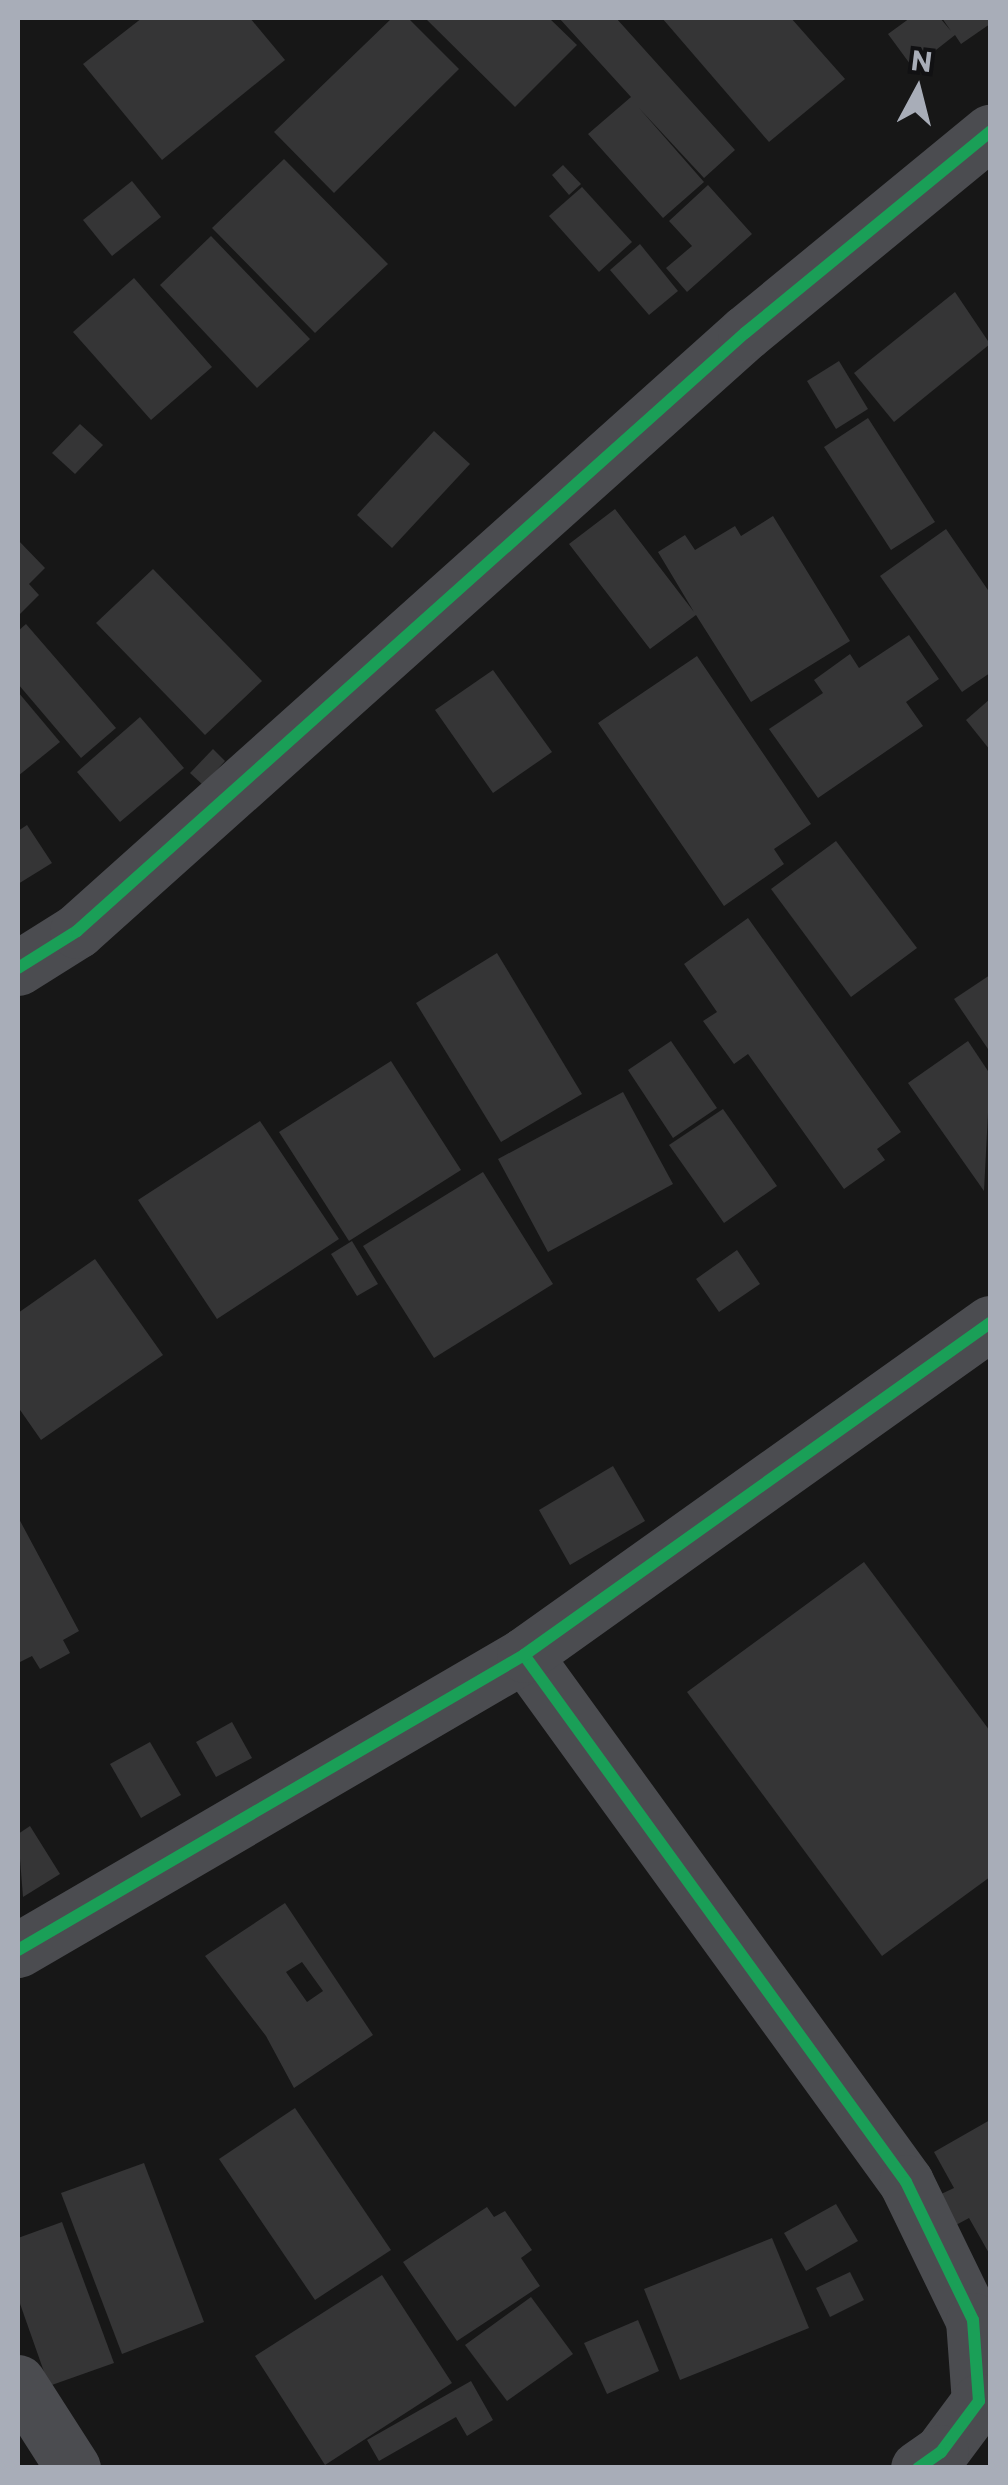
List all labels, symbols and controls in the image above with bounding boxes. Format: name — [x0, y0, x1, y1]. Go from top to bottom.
north arrow — [868, 40, 968, 140]
text: N — [909, 42, 934, 78]

